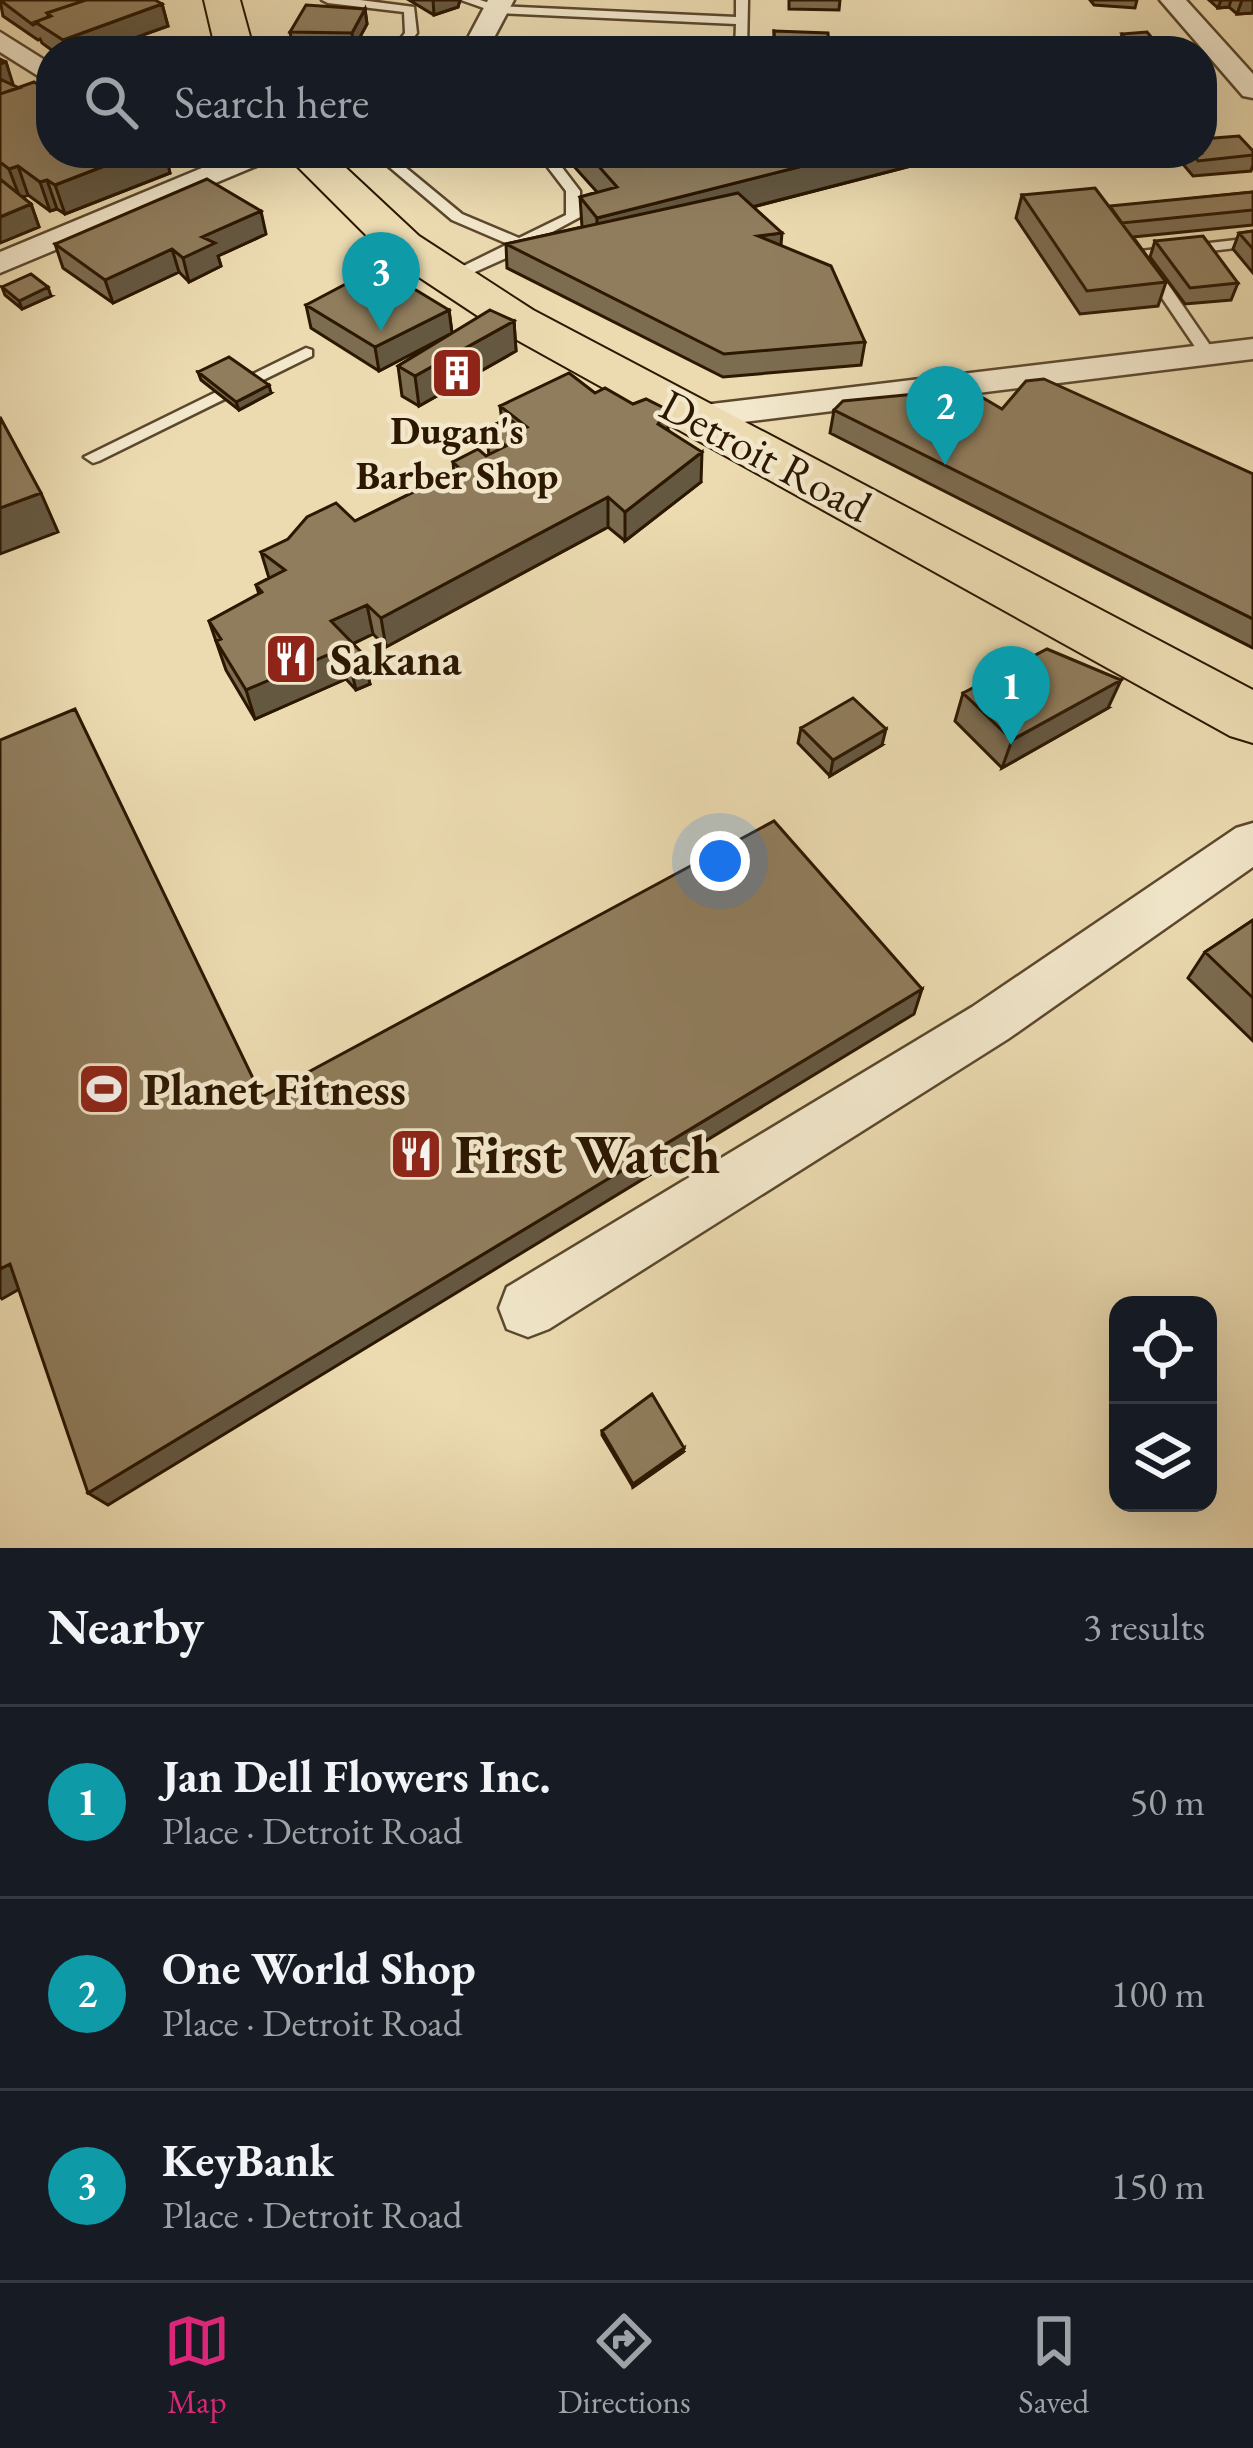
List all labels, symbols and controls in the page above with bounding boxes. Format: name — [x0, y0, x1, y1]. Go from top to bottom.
search box — [36, 36, 1217, 168]
icon: search — [78, 69, 144, 135]
text: Search here — [174, 73, 369, 131]
pin: 3 — [342, 232, 420, 331]
building icon: Dugan's Barber Shop — [429, 345, 485, 401]
pin: 2 — [906, 366, 984, 465]
street label: Detroit Road — [650, 375, 882, 535]
place label: Dugan's Barber Shop — [356, 405, 558, 501]
place label: Sakana — [330, 630, 462, 688]
restaurant icon: Sakana — [263, 631, 319, 687]
pin: 1 — [972, 646, 1050, 745]
your location — [690, 831, 750, 891]
place label: Planet Fitness — [143, 1060, 406, 1118]
sports icon: Planet Fitness — [76, 1061, 132, 1117]
place label: First Watch — [455, 1119, 720, 1189]
restaurant icon: First Watch — [388, 1126, 444, 1182]
map controls — [1109, 1296, 1217, 1512]
button: locate — [1109, 1296, 1217, 1404]
button: layers — [1109, 1404, 1217, 1512]
text: Nearby — [48, 1593, 204, 1659]
text: 3 results — [1083, 1601, 1205, 1652]
text: Jan Dell Flowers Inc. — [162, 1747, 551, 1805]
text: 1 — [77, 1776, 97, 1827]
text: 50 m — [1129, 1776, 1205, 1827]
text: Place · Detroit Road — [162, 1805, 463, 1856]
text: One World Shop — [162, 1939, 475, 1997]
text: 2 — [77, 1968, 97, 2019]
text: 100 m — [1111, 1968, 1205, 2019]
text: Place · Detroit Road — [162, 1997, 463, 2048]
text: KeyBank — [162, 2131, 334, 2189]
text: 3 — [77, 2160, 97, 2211]
text: 150 m — [1111, 2160, 1205, 2211]
text: Place · Detroit Road — [162, 2189, 463, 2240]
tab: Map — [164, 2308, 230, 2423]
tab: Directions — [558, 2308, 691, 2423]
tab: Saved — [1018, 2308, 1089, 2423]

